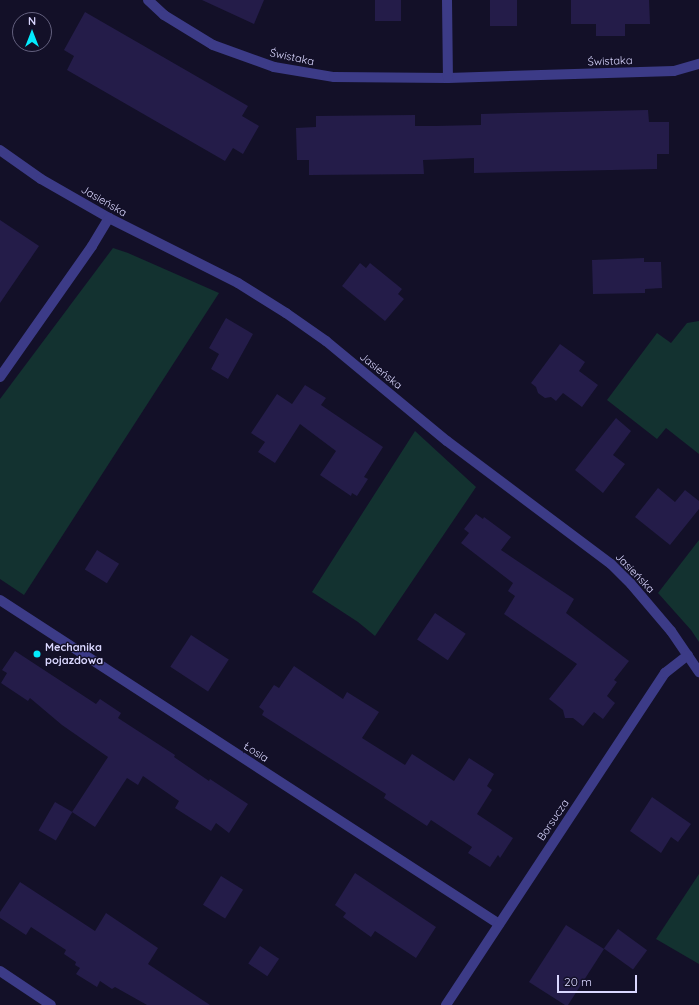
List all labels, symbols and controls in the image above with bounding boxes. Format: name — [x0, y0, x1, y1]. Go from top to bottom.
north arrow — [12, 12, 52, 52]
text: N — [28, 14, 36, 28]
street label: Świstaka — [269, 46, 315, 68]
street label: Świstaka — [587, 54, 633, 68]
street label: Jasieńska — [79, 183, 129, 219]
street label: Jasieńska — [357, 350, 405, 392]
street label: Jasieńska — [613, 550, 657, 596]
place label: Mechanika pojazdowa — [45, 641, 103, 667]
marker: Mechanika pojazdowa — [32, 649, 42, 659]
street label: Łosia — [241, 739, 271, 765]
street label: Borsucza — [534, 797, 572, 843]
scale bar — [559, 967, 639, 993]
text: 20 m — [564, 974, 592, 989]

